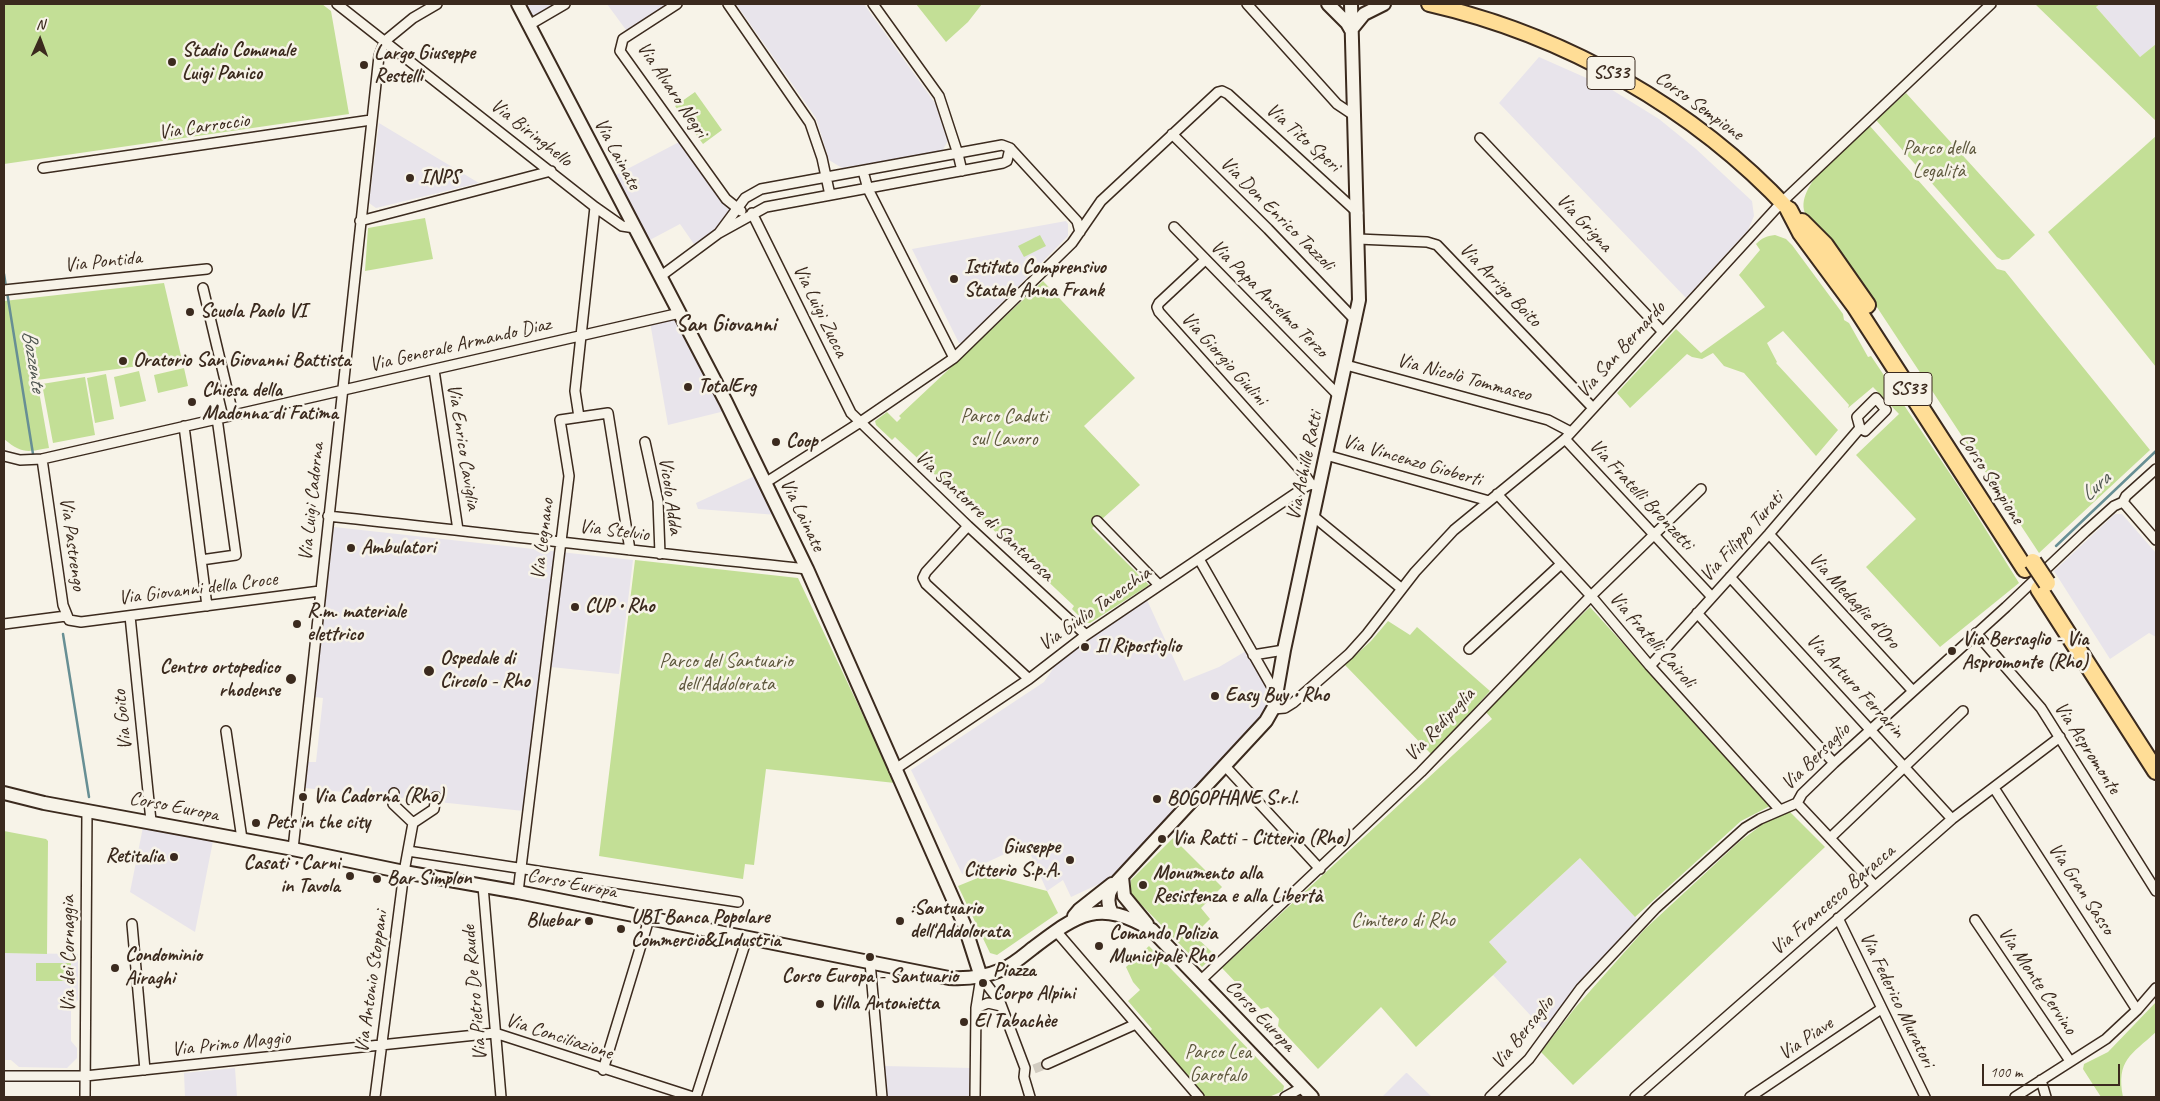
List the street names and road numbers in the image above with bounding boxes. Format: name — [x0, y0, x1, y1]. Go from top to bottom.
street label: Via Alvaro Negri — [631, 37, 713, 143]
road number: SS33 — [1587, 56, 1635, 90]
street label: Corso Sempione — [1650, 66, 1748, 146]
street label: Via Biringhello — [485, 94, 577, 172]
street label: Via Tito Speri — [1261, 98, 1345, 178]
street label: Via Carroccio — [157, 109, 251, 145]
street label: Via Lainate — [588, 114, 646, 194]
street label: Via Don Enrico Tazzoli — [1215, 152, 1339, 276]
street label: Via Grigna — [1551, 189, 1617, 257]
street label: Via Papa Anselmo Terzo — [1205, 235, 1333, 363]
street label: Via Arrigo Boito — [1454, 238, 1546, 332]
street label: Via Pontida — [63, 246, 143, 278]
street label: Via Luigi Zucca — [787, 261, 853, 361]
street label: Via San Bernardo — [1571, 297, 1671, 403]
street label: Via Giorgio Giulini — [1176, 307, 1272, 411]
street label: Via Generale Armando Diaz — [367, 313, 553, 377]
street label: Via Nicolò Tommaseo — [1394, 349, 1534, 407]
road number: SS33 — [1884, 372, 1932, 406]
street label: Via Enrico Caviglia — [441, 382, 485, 512]
street label: Via Achille Ratti — [1282, 409, 1328, 523]
street label: Corso Sempione — [1953, 429, 2029, 529]
street label: Via Vincenzo Gioberti — [1340, 430, 1484, 492]
street label: Via Fratelli Bronzetti — [1583, 435, 1699, 555]
street label: Via Luigi Cadorna — [294, 442, 330, 562]
street label: Via Santorre di Santarosa — [910, 445, 1058, 587]
street label: Vicolo Adda — [653, 456, 687, 536]
street label: Via Lainate — [774, 475, 830, 555]
street label: Via Filippo Turati — [1695, 487, 1789, 587]
street label: Via Pastrengo — [54, 496, 90, 592]
street label: Via Legnano — [526, 497, 560, 581]
street label: Via Stelvio — [578, 515, 650, 547]
street label: Via Medaglie d'Oro — [1803, 548, 1905, 654]
street label: Via Giulio Tavecchia — [1034, 561, 1156, 657]
street label: Via Giovanni della Croce — [117, 567, 279, 611]
street label: Via fratelli Cairoli — [1604, 587, 1700, 693]
street label: Via Arturo Ferrarin — [1800, 629, 1910, 743]
street label: Via Redipuglia — [1400, 683, 1480, 767]
street label: Via Goito — [108, 689, 138, 751]
street label: Via Aspromonte — [2048, 697, 2126, 799]
street label: Via Bersaglio — [1777, 718, 1855, 796]
street label: Corso Europa — [127, 787, 221, 827]
street label: Via Francesco Baracca — [1766, 839, 1900, 961]
street label: Via Gran Sasso — [2042, 839, 2120, 939]
street label: Corso Europa — [525, 864, 619, 904]
street label: Via dei Cornaggia — [57, 896, 81, 1012]
street label: Via Antonio Stoppani — [350, 909, 394, 1055]
street label: Via Monte Cervino — [1992, 923, 2082, 1039]
street label: Via Pietro De Raude — [457, 924, 493, 1062]
street label: Via Federico Muratori — [1854, 928, 1940, 1072]
street label: Corso Europa — [1220, 975, 1300, 1057]
street label: Via Bersaglio — [1486, 992, 1560, 1074]
street label: Via Conciliazione — [502, 1008, 616, 1066]
street label: Via Piave — [1774, 1012, 1838, 1066]
street label: Via Primo Maggio — [171, 1026, 291, 1062]

